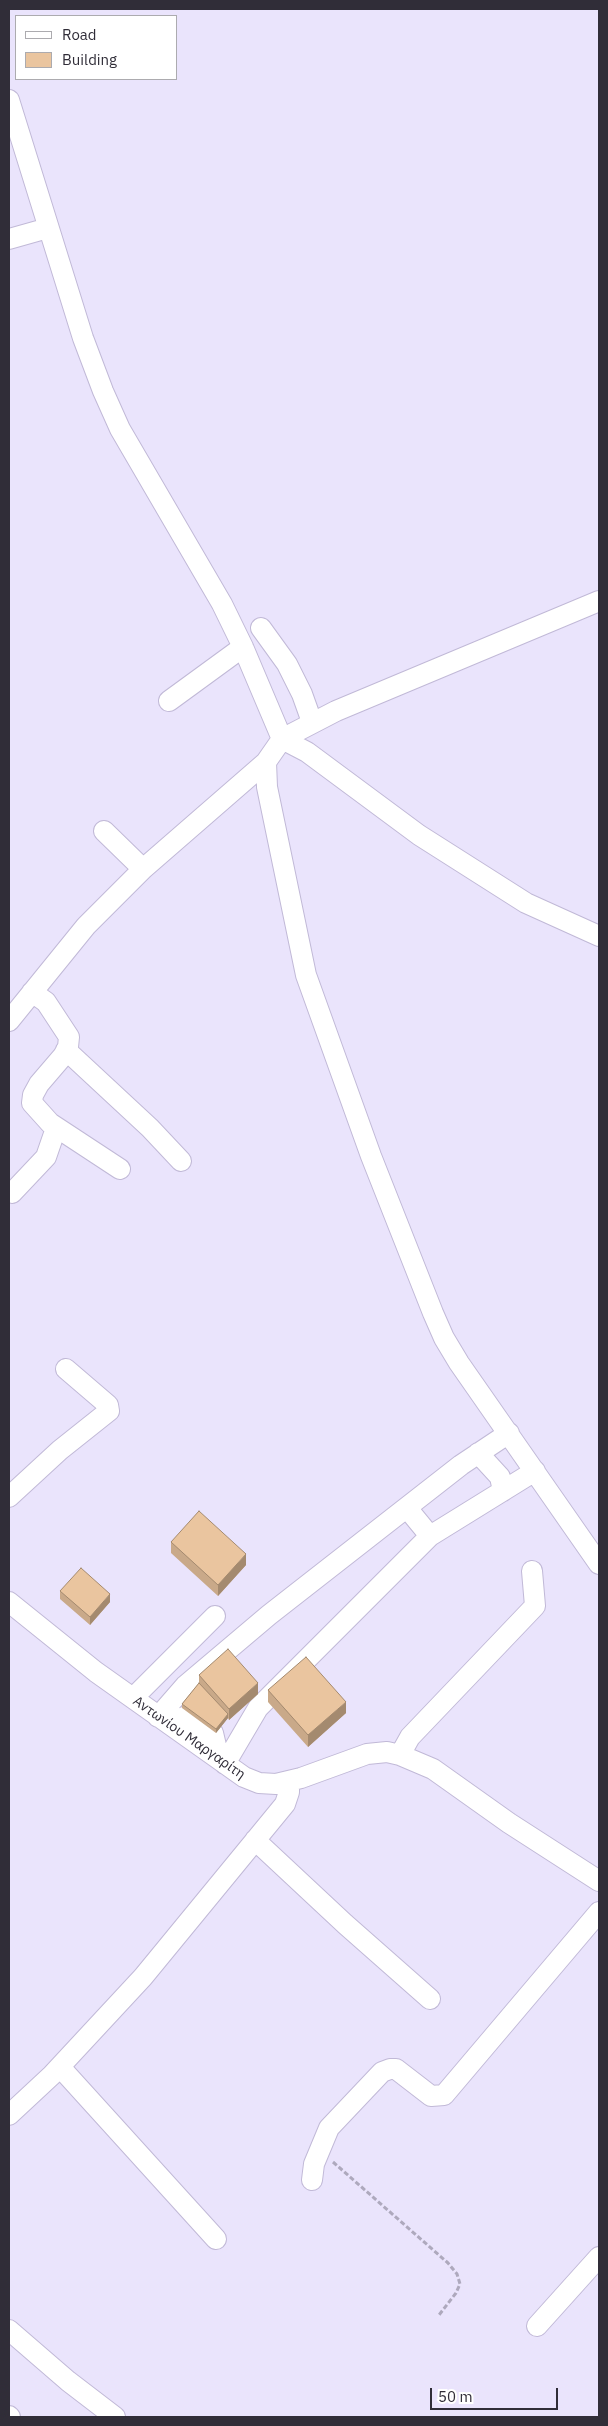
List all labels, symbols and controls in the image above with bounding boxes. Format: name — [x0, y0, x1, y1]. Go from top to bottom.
legend — [15, 15, 178, 80]
text: Road — [62, 25, 97, 44]
text: Building — [62, 50, 117, 69]
street label: Αντωνίου Μαργαρίτη — [129, 1693, 249, 1783]
scale bar — [433, 2378, 560, 2410]
text: 50 m — [438, 2387, 473, 2406]

